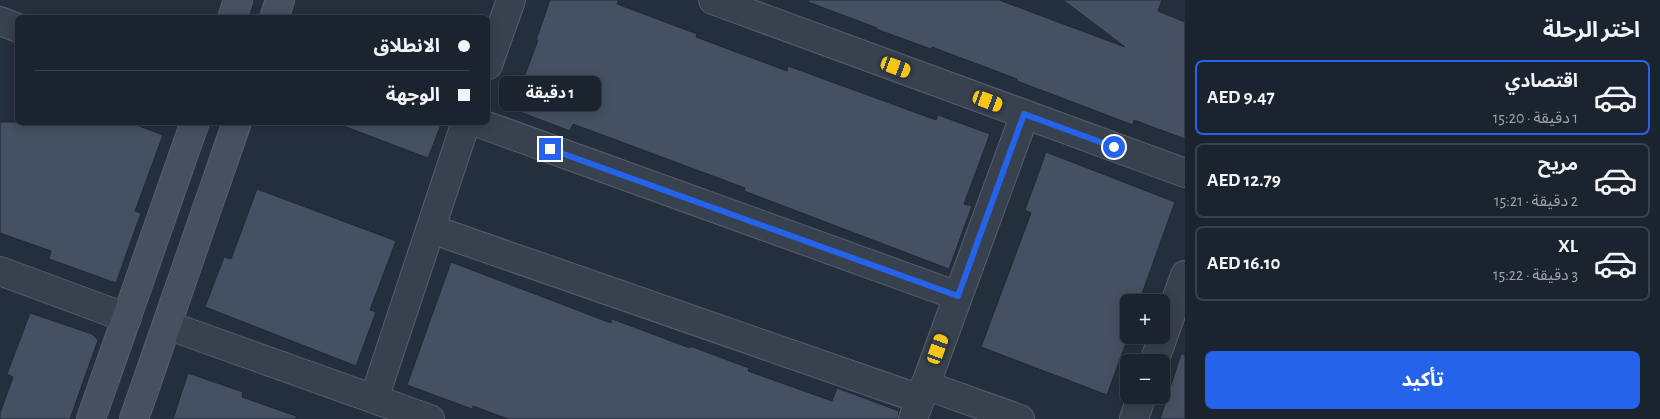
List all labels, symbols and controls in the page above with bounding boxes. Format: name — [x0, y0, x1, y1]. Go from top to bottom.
text: اختر الرحلة — [1543, 19, 1640, 41]
text: الانطلاق — [374, 37, 440, 56]
car — [879, 55, 912, 79]
text: اقتصادي — [1505, 72, 1578, 91]
icon: car — [1593, 75, 1638, 120]
callout: 1 دقيقة — [499, 76, 601, 112]
text: 1 دقيقة — [526, 85, 574, 101]
text: الوجهة — [386, 86, 440, 105]
text: AED 9.47 — [1207, 88, 1275, 107]
car — [971, 89, 1004, 113]
text: 1 دقيقة · 15:20 — [1493, 110, 1578, 126]
route start — [1103, 136, 1125, 158]
route end — [539, 138, 561, 160]
text: مريح — [1538, 155, 1578, 174]
icon: car — [1593, 158, 1638, 203]
text: AED 12.79 — [1207, 171, 1281, 190]
text: 2 دقيقة · 15:21 — [1494, 193, 1578, 209]
text: XL — [1558, 237, 1578, 256]
icon: car — [1593, 241, 1638, 286]
text: AED 16.10 — [1207, 254, 1281, 273]
text: 3 دقيقة · 15:22 — [1493, 267, 1578, 283]
map controls — [1120, 294, 1170, 404]
button: + — [1120, 294, 1170, 344]
car — [925, 332, 950, 366]
button: تأكيد — [1205, 351, 1640, 409]
button: − — [1120, 354, 1170, 404]

